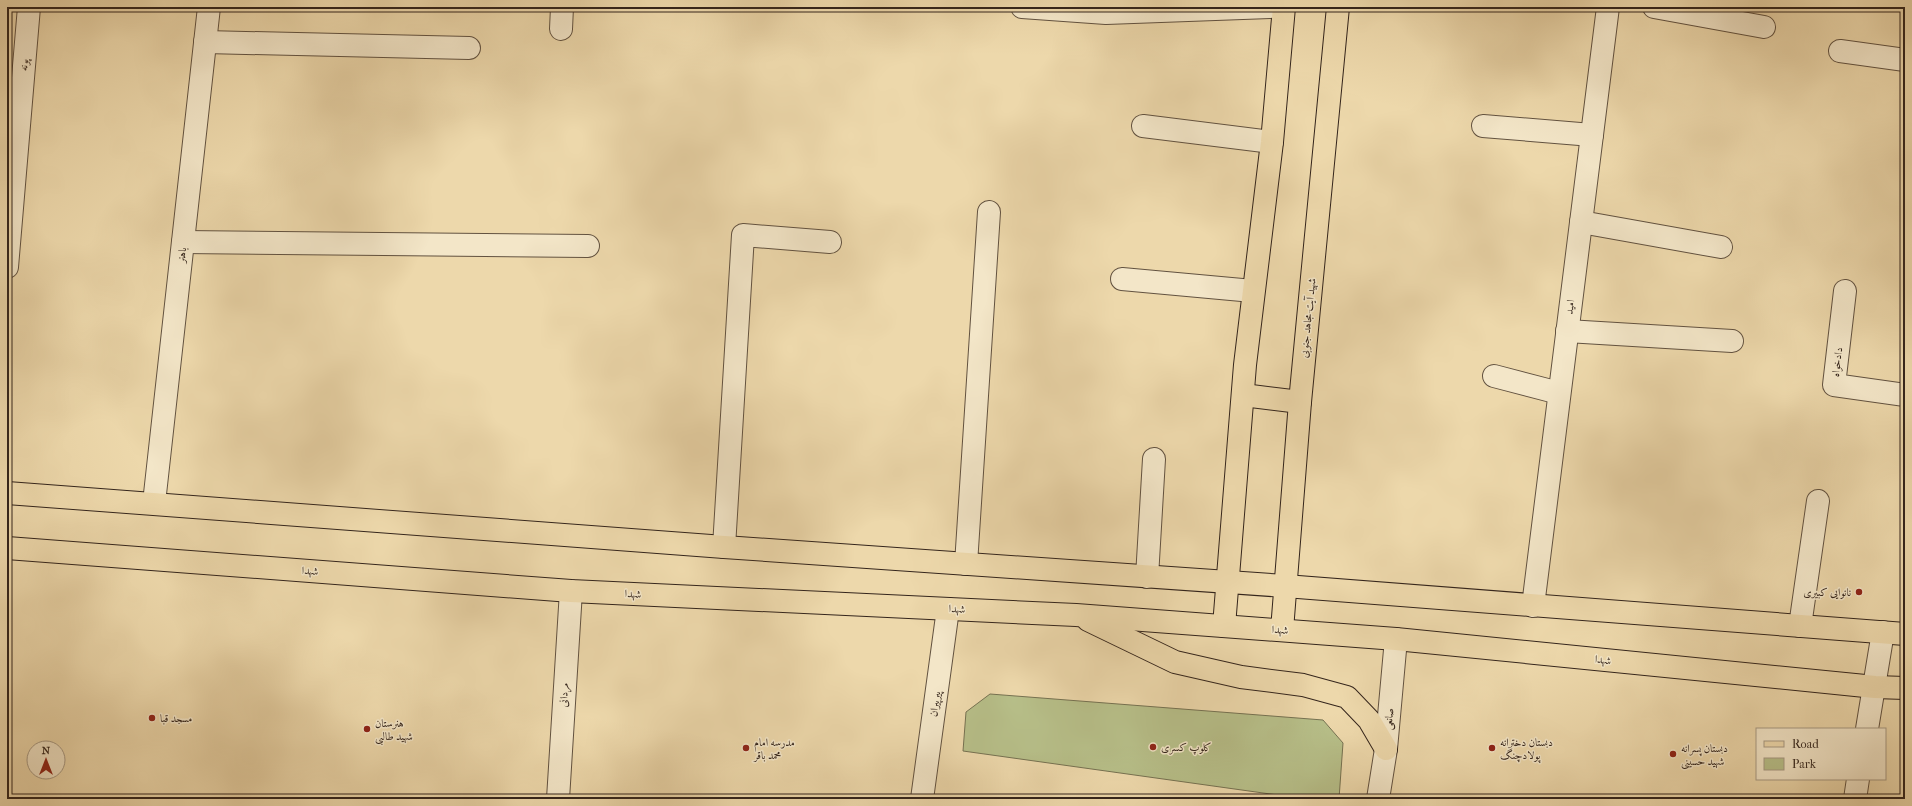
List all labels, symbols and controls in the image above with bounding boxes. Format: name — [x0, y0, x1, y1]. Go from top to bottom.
street label: پونه — [17, 57, 32, 72]
street label: باهنر — [175, 247, 189, 264]
street label: شهید آیت-مجاهد جنوبی — [1296, 277, 1320, 359]
street label: امید — [1563, 299, 1577, 315]
street label: دادخواه — [1829, 346, 1845, 378]
street label: شهدا — [301, 564, 319, 579]
place label: نانوایی کبیری — [1803, 586, 1851, 600]
street label: شهدا — [624, 587, 642, 602]
marker: نانوایی کبیری — [1854, 587, 1864, 597]
street label: شهدا — [948, 602, 966, 617]
street label: شهدا — [1271, 623, 1289, 638]
street label: شهدا — [1594, 653, 1612, 668]
street label: مردانی — [557, 682, 572, 708]
street label: پیرپیران — [927, 689, 944, 718]
street label: صانعی — [1382, 707, 1397, 731]
place label: مسجد قبا — [160, 712, 192, 725]
marker: مسجد قبا — [147, 713, 157, 723]
place label: هنرستان شهید طالبی — [375, 717, 413, 746]
marker: هنرستان شهید طالبی — [362, 724, 372, 734]
legend — [1756, 728, 1886, 780]
place label: مدرسه امام محمد باقر — [753, 736, 795, 763]
place label: دبستان دخترانه پولادچنگ — [1500, 736, 1553, 763]
text: Road — [1792, 737, 1819, 751]
north arrow — [26, 740, 66, 780]
place label: کلوپ کسری — [1161, 741, 1212, 755]
marker: کلوپ کسری — [1148, 742, 1158, 752]
place label: دبستان پسرانه شهید حسینی — [1681, 742, 1728, 770]
marker: مدرسه امام محمد باقر — [741, 743, 751, 753]
marker: دبستان دخترانه پولادچنگ — [1487, 743, 1497, 753]
text: N — [42, 744, 51, 757]
marker: دبستان پسرانه شهید حسینی — [1668, 749, 1678, 759]
text: Park — [1792, 757, 1817, 771]

